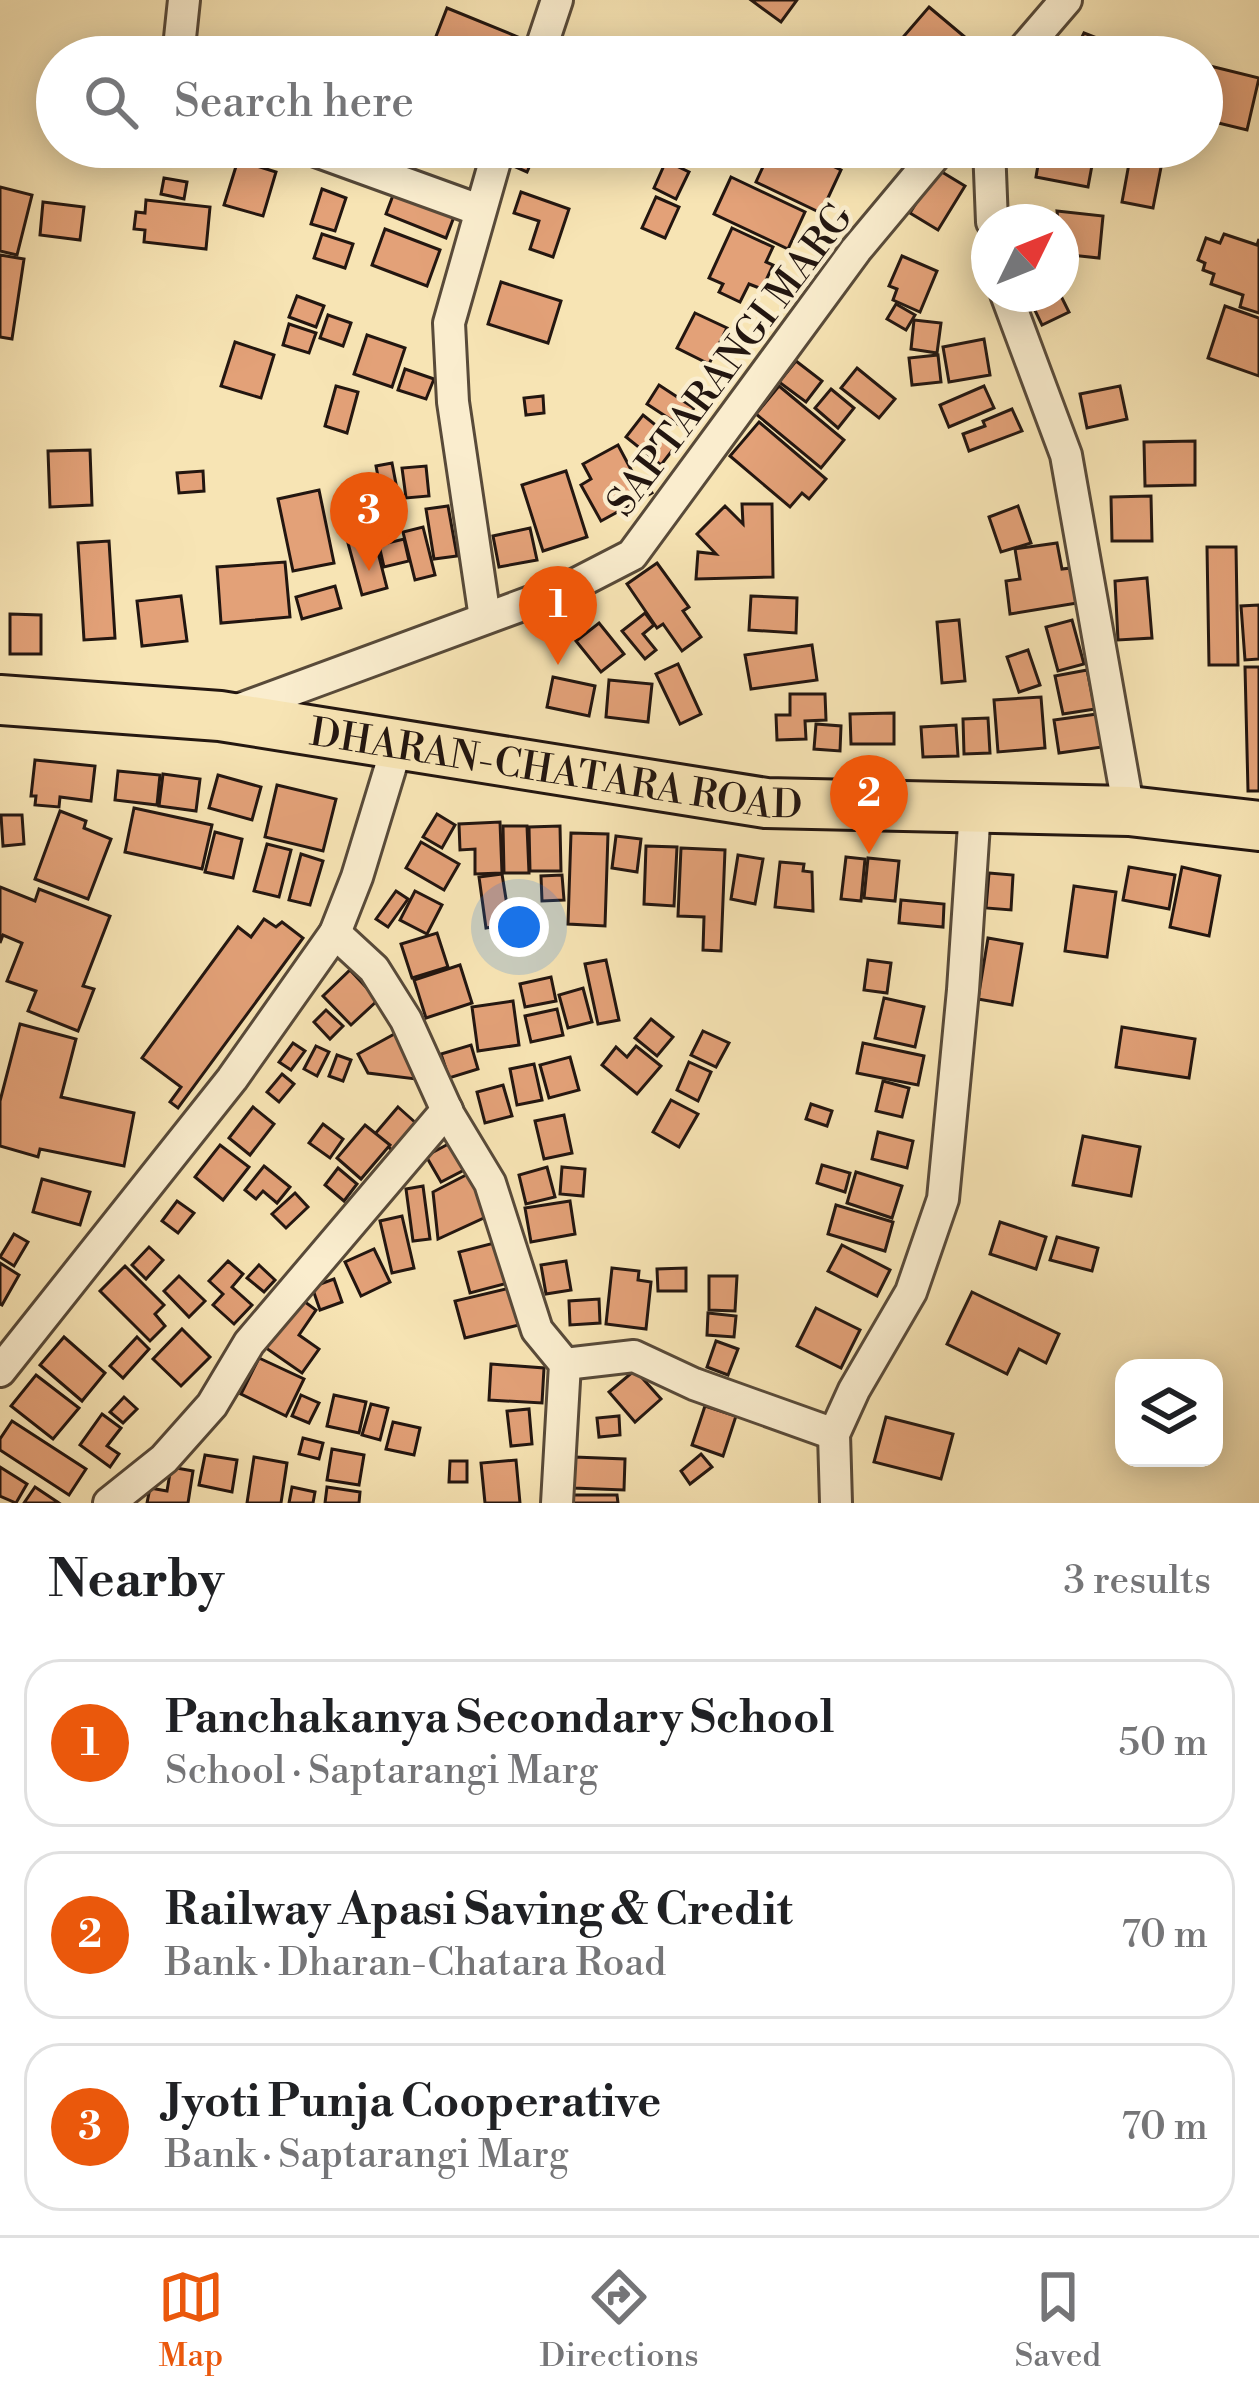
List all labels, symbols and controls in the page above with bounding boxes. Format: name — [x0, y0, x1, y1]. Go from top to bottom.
search box — [36, 36, 1223, 168]
icon: search — [78, 69, 144, 135]
text: Search here — [174, 74, 414, 131]
street label: SAPTARANGI MARG — [597, 194, 865, 527]
north arrow — [971, 204, 1079, 312]
pin: 3 — [330, 472, 408, 571]
pin: 1 — [519, 566, 597, 665]
street label: DHARAN-CHATARA ROAD — [306, 709, 803, 831]
pin: 2 — [830, 755, 908, 854]
your location — [489, 897, 549, 957]
map controls — [1115, 1359, 1223, 1467]
button: layers — [1115, 1359, 1223, 1467]
text: Nearby — [48, 1549, 224, 1613]
text: 3 results — [1063, 1557, 1211, 1606]
text: Panchakanya Secondary School — [165, 1690, 834, 1747]
text: 1 — [81, 1719, 99, 1768]
text: 50 m — [1118, 1719, 1208, 1768]
text: School · Saptarangi Marg — [165, 1747, 599, 1796]
text: Railway Apasi Saving & Credit — [165, 1882, 793, 1939]
text: 2 — [78, 1911, 102, 1960]
text: 70 m — [1121, 1911, 1208, 1960]
text: Bank · Dharan-Chatara Road — [165, 1939, 666, 1988]
text: Jyoti Punja Cooperative — [165, 2074, 661, 2131]
text: 3 — [78, 2103, 102, 2152]
text: 70 m — [1121, 2103, 1208, 2152]
text: Bank · Saptarangi Marg — [165, 2131, 569, 2180]
tab: Map — [158, 2264, 224, 2377]
tab: Directions — [540, 2264, 699, 2377]
tab: Saved — [1014, 2264, 1101, 2377]

